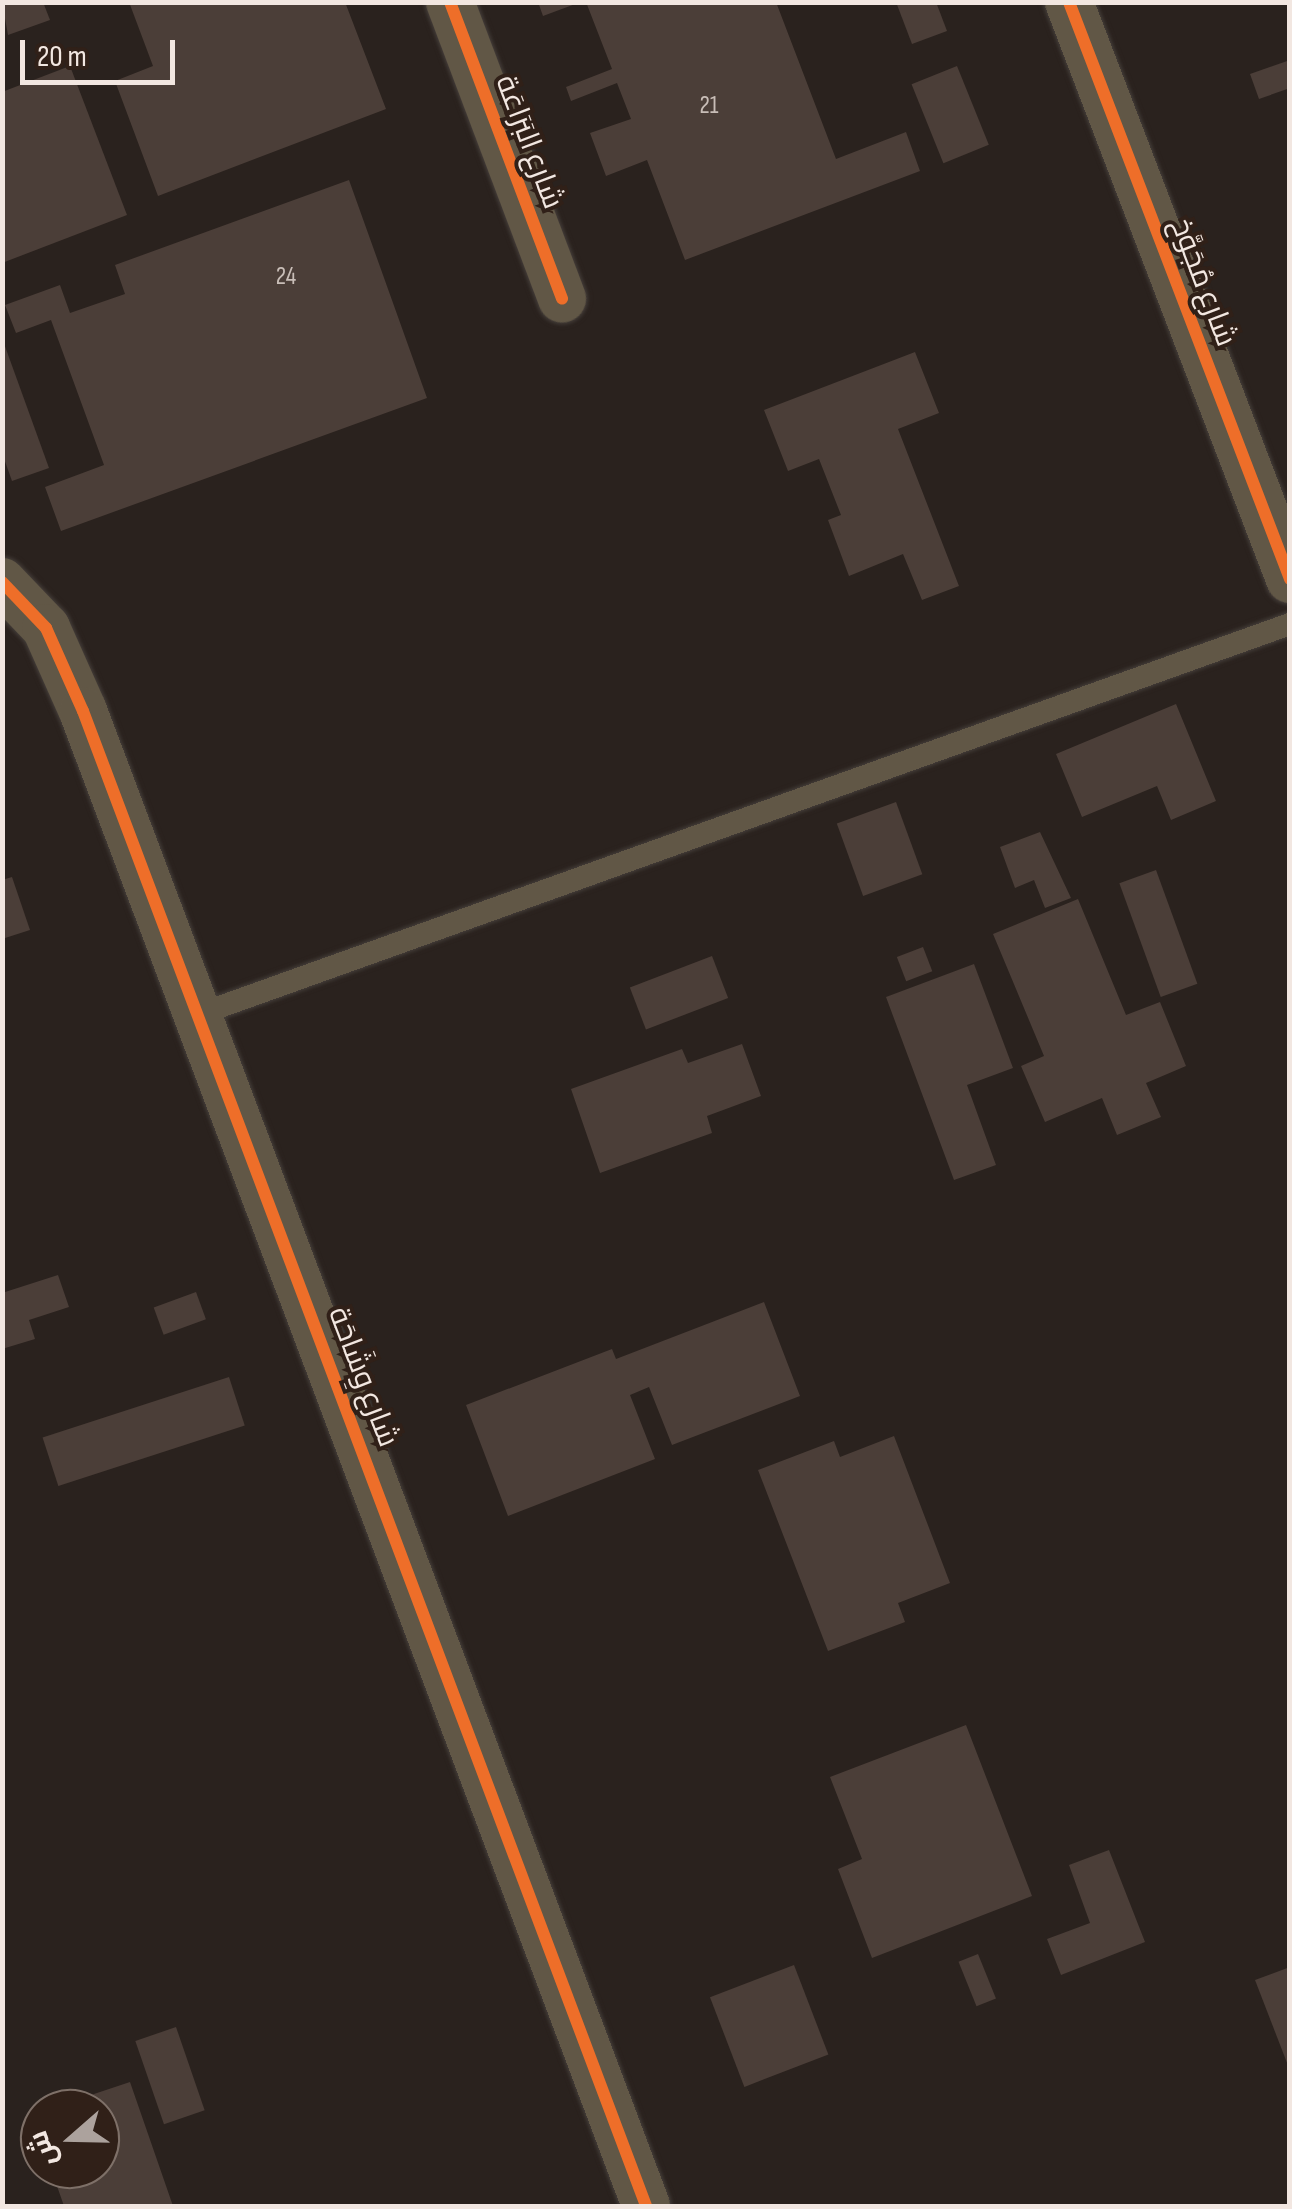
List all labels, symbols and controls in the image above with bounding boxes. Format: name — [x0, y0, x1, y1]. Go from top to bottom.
scale bar — [25, 20, 180, 82]
text: 20 m — [37, 39, 87, 75]
street label: شارع البَرَاعَة — [487, 70, 571, 214]
house number: 21 — [699, 91, 719, 121]
street label: شارع مُجَوَّخ — [1162, 213, 1244, 351]
house number: 24 — [276, 262, 296, 292]
street label: شارع وِشَاحَة — [320, 1302, 406, 1452]
north arrow — [20, 2089, 120, 2189]
text: ش — [22, 2126, 65, 2171]

